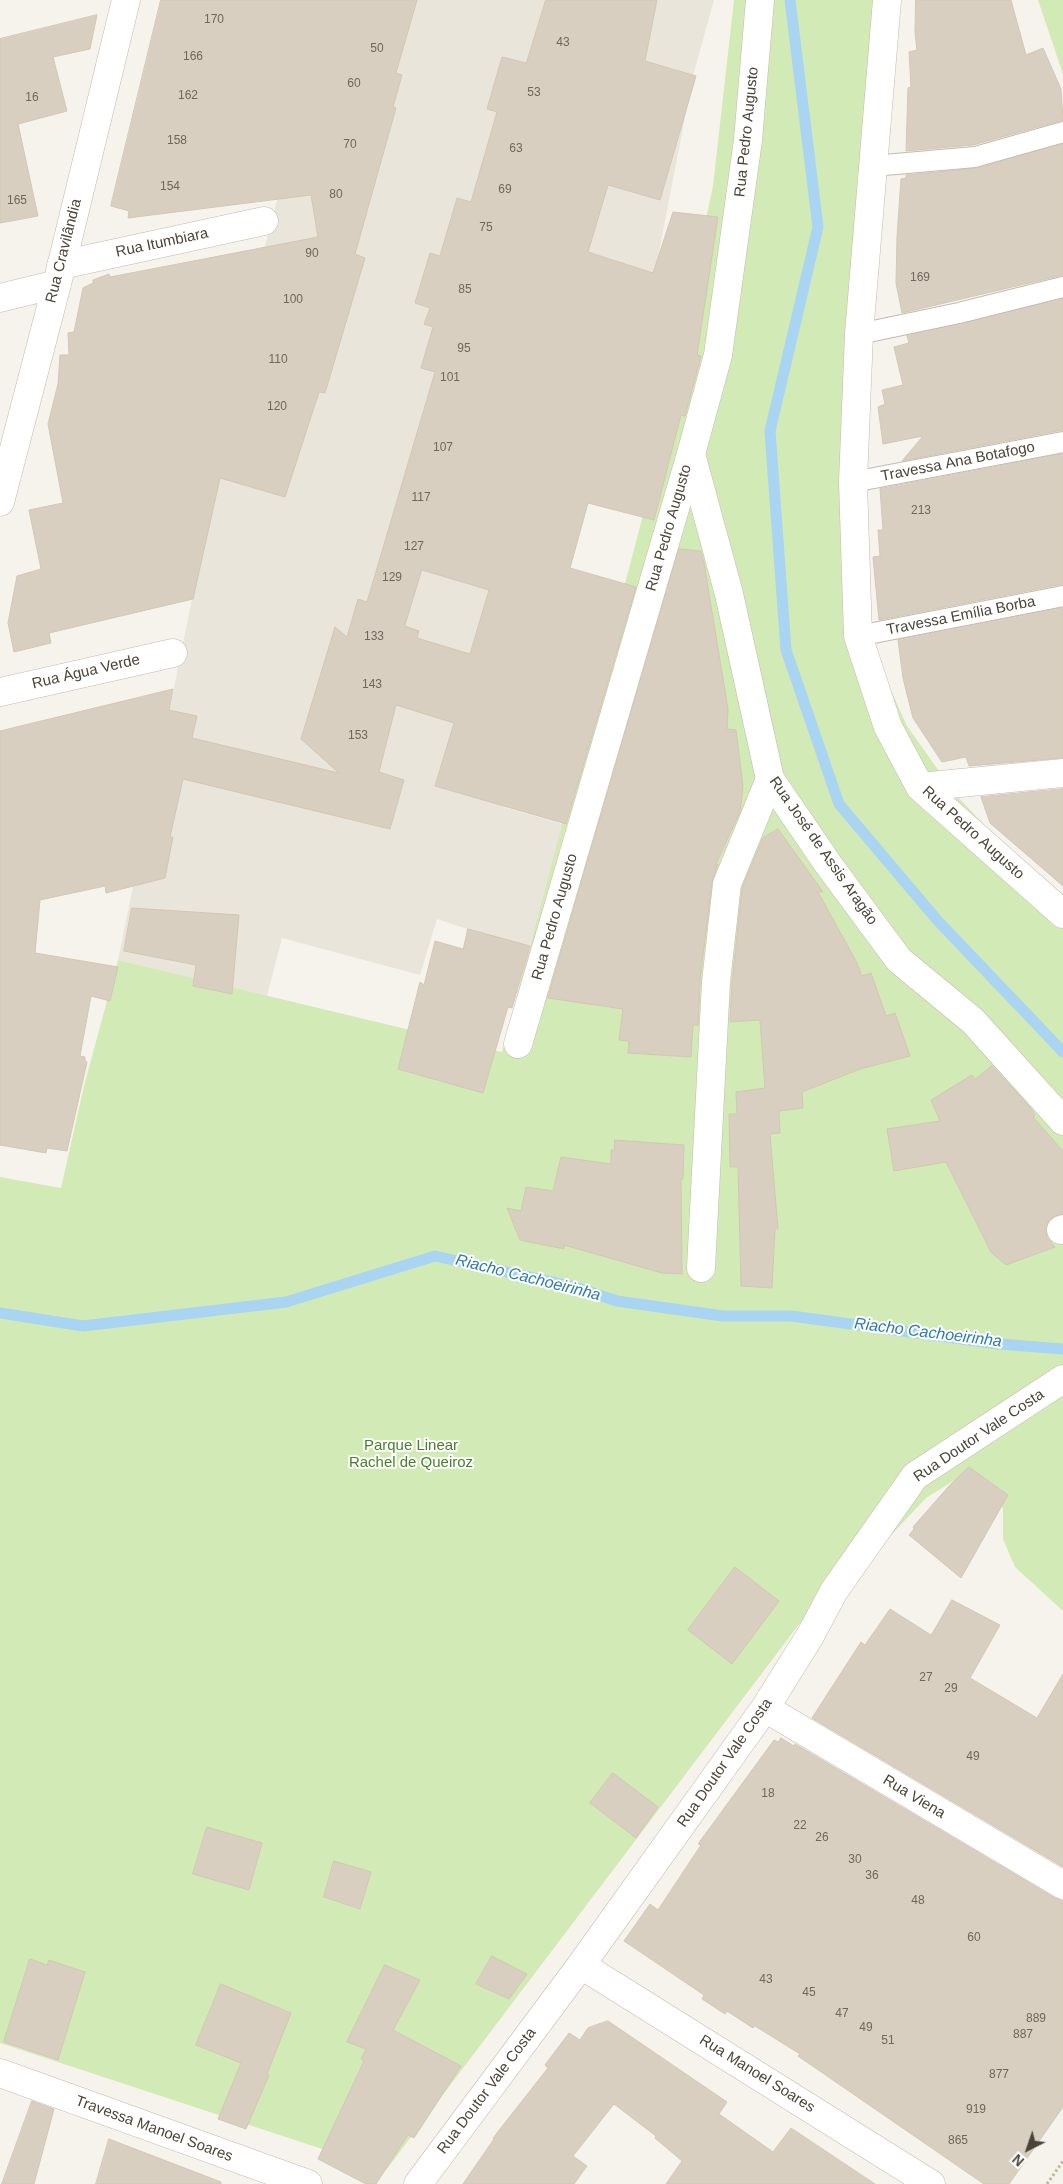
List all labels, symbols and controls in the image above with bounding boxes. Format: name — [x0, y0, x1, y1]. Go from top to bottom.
house number: 170 — [204, 13, 224, 27]
house number: 43 — [556, 36, 570, 50]
house number: 50 — [370, 42, 384, 56]
house number: 166 — [183, 50, 203, 64]
street label: Rua Pedro Augusto — [731, 66, 763, 198]
house number: 60 — [347, 77, 361, 91]
house number: 53 — [527, 86, 541, 100]
house number: 162 — [178, 89, 198, 103]
house number: 16 — [25, 91, 39, 105]
house number: 158 — [167, 134, 187, 148]
house number: 70 — [343, 138, 357, 152]
house number: 63 — [509, 142, 523, 156]
house number: 154 — [160, 180, 180, 194]
house number: 69 — [498, 183, 512, 197]
house number: 80 — [329, 188, 343, 202]
house number: 165 — [7, 194, 27, 208]
street label: Rua Cravilândia — [42, 197, 86, 305]
house number: 75 — [479, 221, 493, 235]
street label: Rua Itumbiara — [114, 224, 210, 262]
house number: 90 — [305, 247, 319, 261]
house number: 169 — [910, 271, 930, 285]
house number: 85 — [458, 283, 472, 297]
house number: 100 — [283, 293, 303, 307]
house number: 95 — [457, 342, 471, 356]
house number: 110 — [268, 353, 288, 367]
house number: 101 — [440, 371, 460, 385]
house number: 120 — [267, 400, 287, 414]
street label: Travessa Ana Botafogo — [880, 438, 1036, 486]
house number: 107 — [433, 441, 453, 455]
street label: Rua Pedro Augusto — [642, 463, 696, 593]
house number: 117 — [411, 491, 431, 505]
house number: 213 — [911, 504, 931, 518]
house number: 127 — [404, 540, 424, 554]
house number: 129 — [382, 571, 402, 585]
street label: Travessa Emília Borba — [885, 593, 1037, 639]
house number: 133 — [364, 630, 384, 644]
street label: Rua Água Verde — [30, 651, 142, 693]
house number: 143 — [362, 678, 382, 692]
house number: 153 — [348, 729, 368, 743]
street label: Rua José de Assis Aragão — [765, 773, 881, 929]
street label: Rua Pedro Augusto — [918, 783, 1028, 883]
street label: Rua Pedro Augusto — [528, 852, 582, 982]
water label: Riacho Cachoeirinha — [454, 1251, 602, 1305]
water label: Riacho Cachoeirinha — [853, 1314, 1003, 1352]
street label: Rua Doutor Vale Costa — [910, 1386, 1048, 1486]
park label: Parque Linear Rachel de Queiroz — [349, 1437, 473, 1472]
house number: 27 — [919, 1671, 933, 1685]
house number: 29 — [944, 1682, 958, 1696]
street label: Rua Doutor Vale Costa — [674, 1695, 776, 1831]
house number: 49 — [966, 1750, 980, 1764]
street label: Rua Viena — [879, 1771, 949, 1823]
house number: 18 — [761, 1787, 775, 1801]
house number: 22 — [793, 1819, 807, 1833]
house number: 26 — [815, 1831, 829, 1845]
house number: 30 — [848, 1853, 862, 1867]
house number: 36 — [865, 1869, 879, 1883]
house number: 48 — [911, 1894, 925, 1908]
house number: 60 — [967, 1931, 981, 1945]
house number: 43 — [759, 1973, 773, 1987]
house number: 45 — [802, 1986, 816, 2000]
house number: 47 — [835, 2007, 849, 2021]
house number: 889 — [1026, 2012, 1046, 2026]
house number: 49 — [859, 2021, 873, 2035]
street label: Rua Doutor Vale Costa — [434, 2024, 540, 2158]
house number: 887 — [1013, 2028, 1033, 2042]
street label: Rua Manoel Soares — [696, 2031, 818, 2117]
house number: 51 — [881, 2034, 895, 2048]
house number: 877 — [989, 2068, 1009, 2082]
street label: Travessa Manoel Soares — [73, 2092, 235, 2166]
house number: 919 — [966, 2103, 986, 2117]
north arrow — [1003, 2124, 1053, 2174]
house number: 865 — [948, 2134, 968, 2148]
text: N — [1009, 2151, 1027, 2170]

